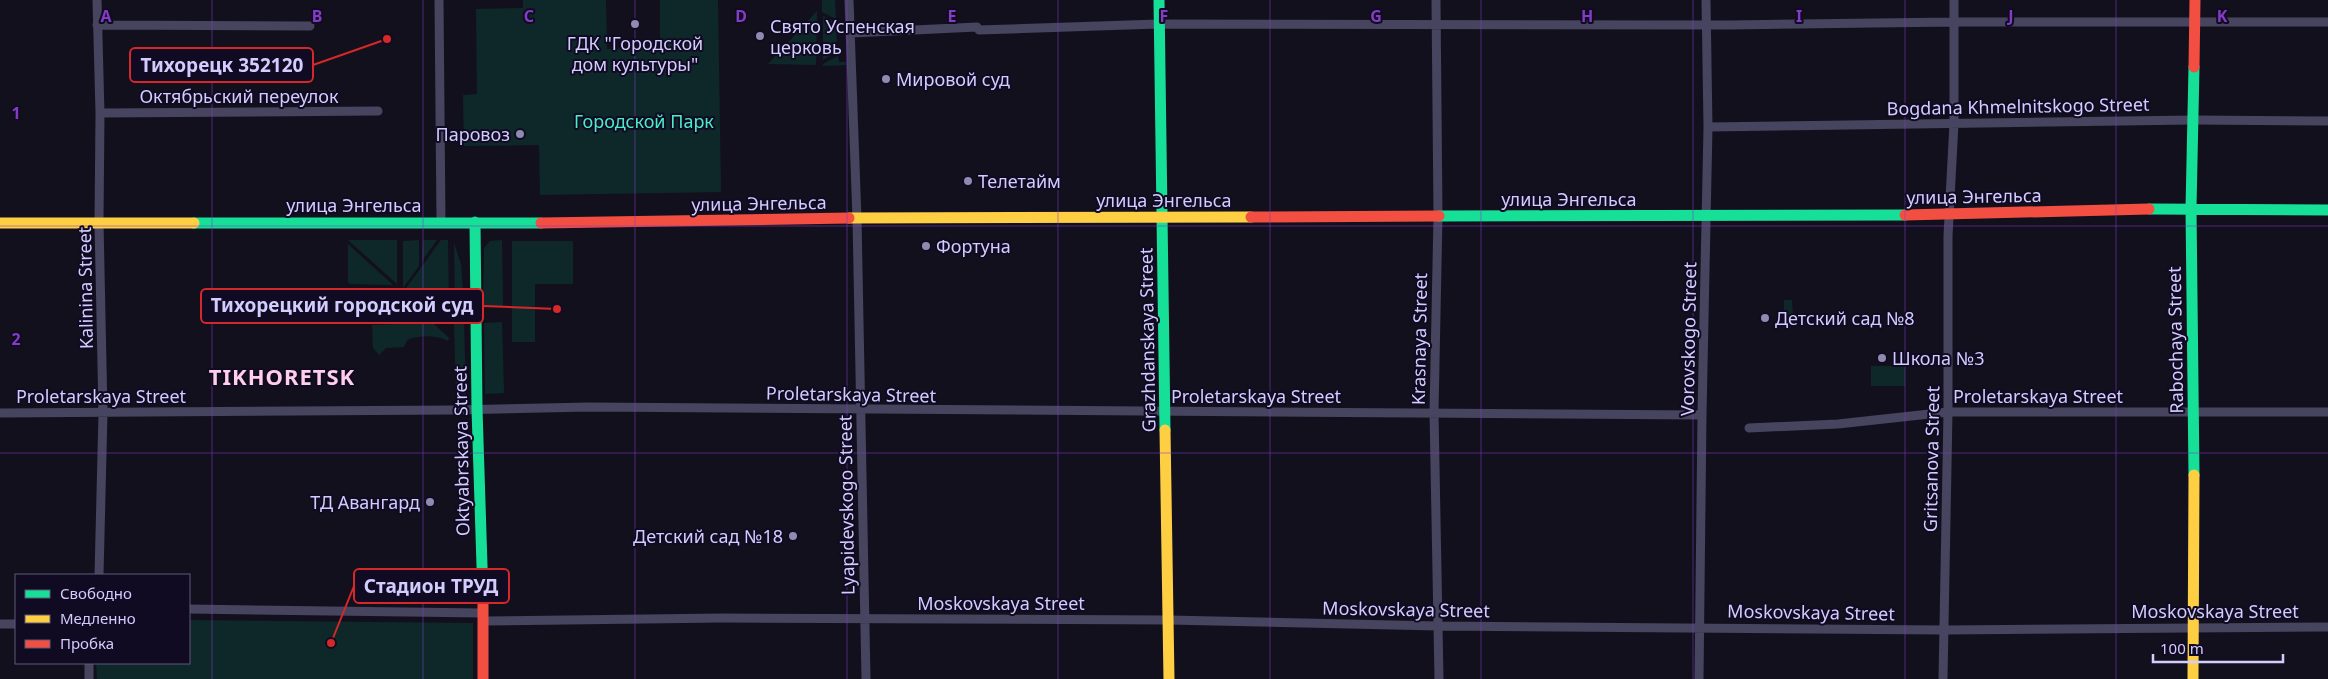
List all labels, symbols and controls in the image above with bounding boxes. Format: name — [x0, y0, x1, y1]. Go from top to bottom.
text: A — [100, 5, 112, 27]
text: B — [312, 5, 322, 27]
text: C — [524, 5, 534, 27]
text: D — [735, 5, 747, 27]
text: E — [948, 5, 957, 27]
text: F — [1160, 5, 1168, 27]
text: G — [1370, 5, 1382, 27]
text: H — [1581, 5, 1593, 27]
text: I — [1796, 5, 1802, 27]
text: J — [2006, 5, 2014, 27]
text: K — [2217, 5, 2228, 27]
place label: Свято Успенская церковь — [770, 14, 915, 59]
marker: ГДК "Городской дом культуры" — [629, 18, 641, 30]
marker: Свято Успенская церковь — [754, 30, 766, 42]
place label: ГДК "Городской дом культуры" — [567, 31, 703, 76]
callout: Тихорецк 352120 — [130, 48, 313, 82]
text: Тихорецк 352120 — [141, 52, 304, 78]
place label: Мировой суд — [896, 67, 1010, 91]
marker: Мировой суд — [880, 73, 892, 85]
street label: Октябрьский переулок — [139, 84, 339, 108]
street label: Bogdana Khmelnitskogo Street — [1886, 92, 2150, 120]
text: 1 — [11, 102, 21, 124]
park label: Городской Парк — [574, 109, 714, 133]
place label: Паровоз — [436, 122, 510, 146]
marker: Паровоз — [514, 128, 526, 140]
place label: Телетайм — [978, 169, 1061, 193]
marker: Телетайм — [962, 175, 974, 187]
street label: улица Энгельса — [1906, 183, 2042, 209]
street label: улица Энгельса — [1501, 187, 1637, 211]
street label: улица Энгельса — [1096, 188, 1232, 212]
street label: улица Энгельса — [691, 190, 827, 216]
street label: улица Энгельса — [286, 193, 422, 217]
street label: Kalinina Street — [72, 226, 98, 349]
place label: Фортуна — [936, 234, 1011, 258]
marker: Фортуна — [920, 240, 932, 252]
street label: Grazhdanskaya Street — [1133, 247, 1161, 433]
street label: Vorovskogo Street — [1675, 261, 1701, 416]
street label: Rabochaya Street — [2162, 266, 2188, 414]
street label: Krasnaya Street — [1406, 272, 1432, 405]
callout: Тихорецкий городской суд — [201, 289, 483, 323]
text: Тихорецкий городской суд — [211, 292, 473, 318]
place label: Детский сад №8 — [1775, 306, 1915, 330]
marker: Детский сад №8 — [1759, 312, 1771, 324]
text: 2 — [11, 328, 21, 350]
place label: Школа №3 — [1892, 346, 1984, 370]
marker: Школа №3 — [1876, 352, 1888, 364]
district label: TIKHORETSK — [209, 361, 355, 391]
street label: Oktyabrskaya Street — [448, 365, 474, 536]
street label: Proletarskaya Street — [766, 381, 937, 407]
street label: Proletarskaya Street — [16, 384, 187, 408]
street label: Proletarskaya Street — [1171, 384, 1342, 408]
street label: Proletarskaya Street — [1953, 384, 2124, 408]
street label: Gritsanova Street — [1918, 385, 1944, 532]
street label: Lyapidevskogo Street — [832, 414, 860, 595]
place label: ТД Авангард — [310, 490, 420, 514]
marker: ТД Авангард — [424, 496, 436, 508]
place label: Детский сад №18 — [633, 524, 783, 548]
marker: Детский сад №18 — [787, 530, 799, 542]
callout: Стадион ТРУД — [354, 569, 509, 603]
text: Стадион ТРУД — [364, 573, 499, 599]
legend — [15, 574, 190, 664]
text: Свободно — [60, 583, 132, 603]
street label: Moskovskaya Street — [917, 591, 1085, 615]
street label: Moskovskaya Street — [1322, 596, 1491, 622]
street label: Moskovskaya Street — [1727, 599, 1896, 625]
street label: Moskovskaya Street — [2131, 599, 2299, 623]
text: Медленно — [60, 608, 136, 628]
scale bar — [2153, 632, 2283, 664]
text: Пробка — [60, 633, 114, 653]
text: 100 m — [2160, 638, 2204, 658]

